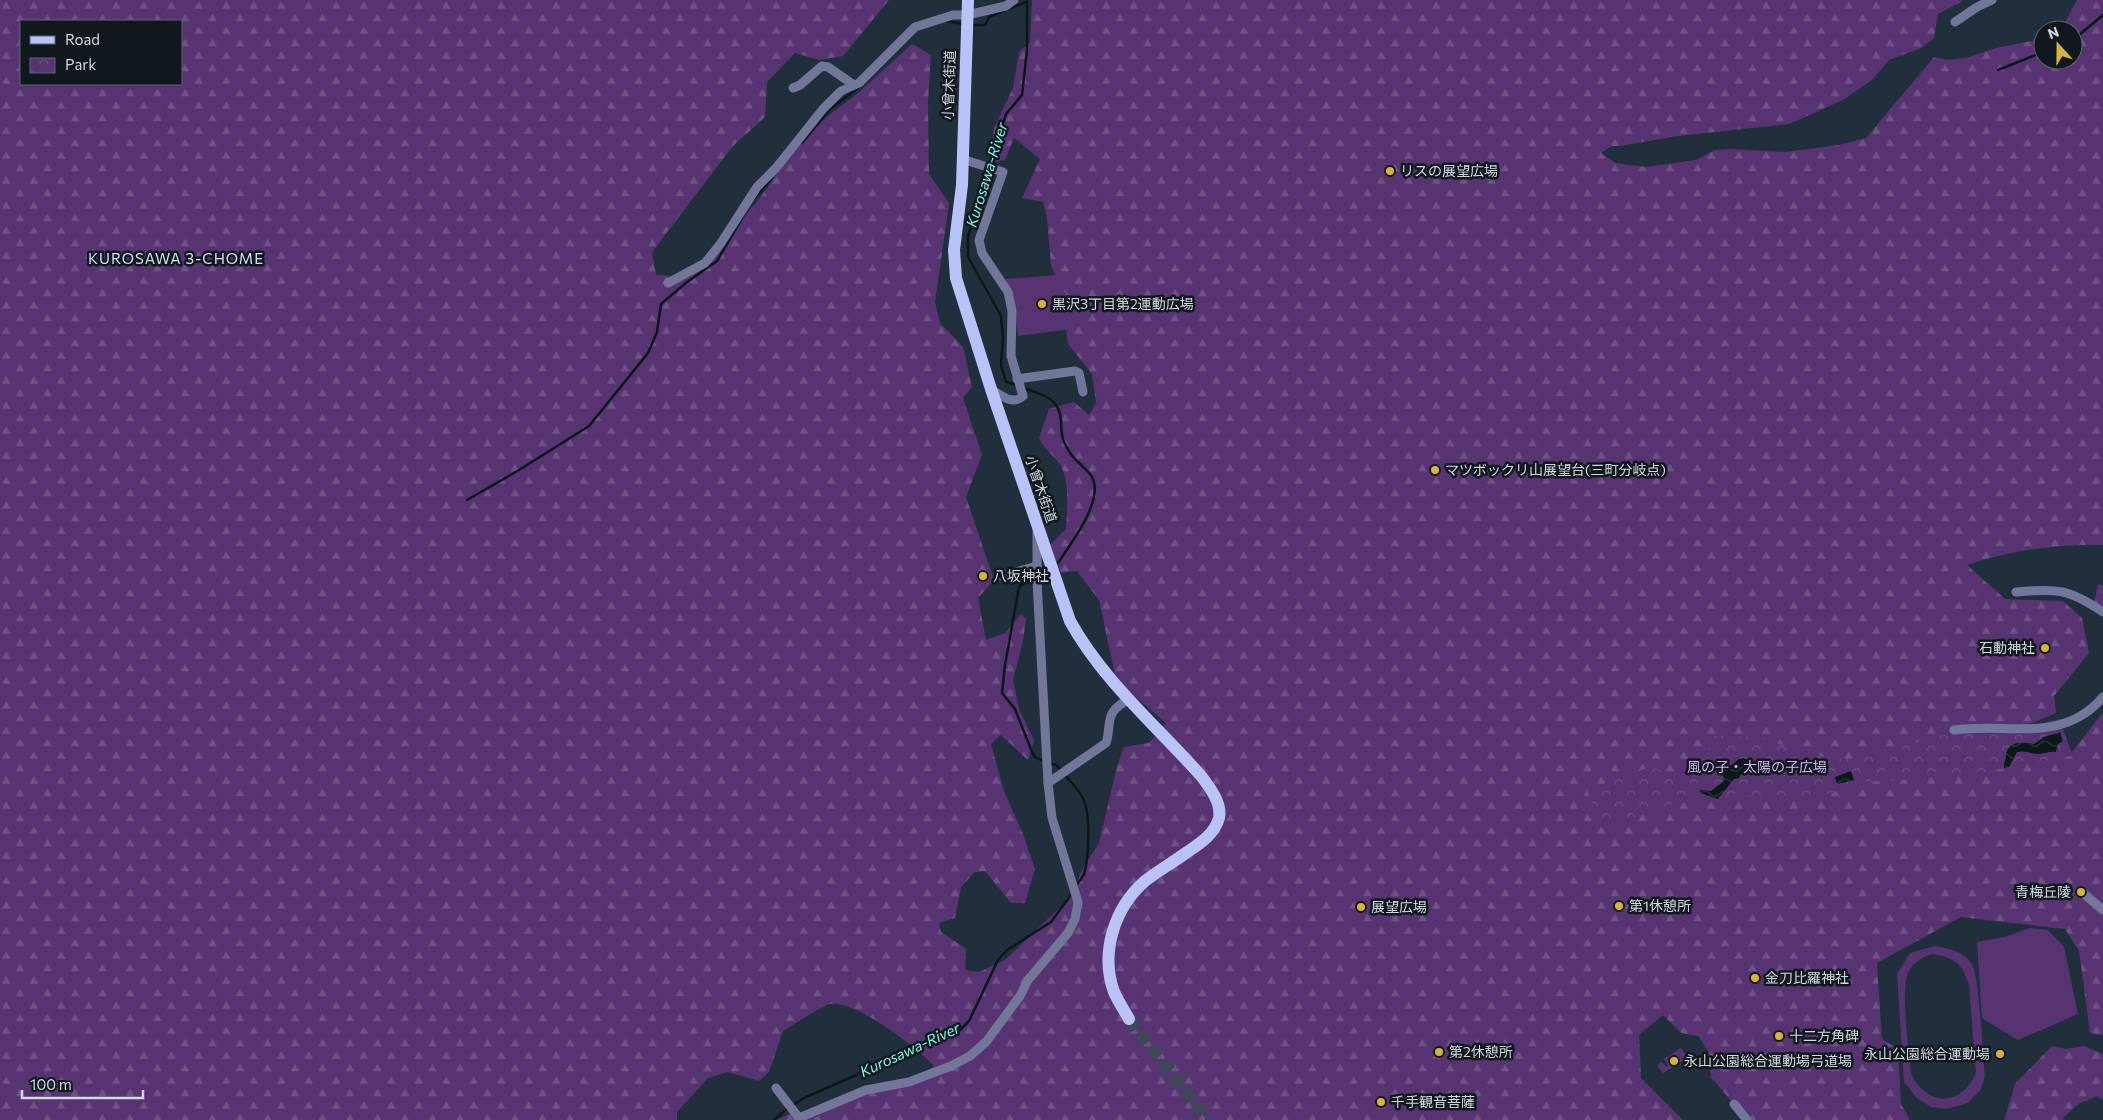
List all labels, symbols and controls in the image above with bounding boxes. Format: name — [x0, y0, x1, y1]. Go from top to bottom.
legend — [20, 20, 182, 85]
north arrow — [2033, 20, 2083, 70]
text: N — [2045, 23, 2061, 42]
text: Road — [65, 30, 100, 48]
street label: 小曾木街道 — [939, 50, 958, 120]
text: Park — [65, 55, 96, 73]
water label: Kurosawa-River — [962, 119, 1011, 229]
place label: リスの展望広場 — [1400, 162, 1498, 179]
marker: リスの展望広場 — [1384, 165, 1396, 177]
district label: KUROSAWA 3-CHOME — [88, 249, 264, 267]
place label: 黒沢3丁目第2運動広場 — [1052, 295, 1194, 312]
marker: 黒沢3丁目第2運動広場 — [1036, 298, 1048, 310]
street label: 小曾木街道 — [1022, 453, 1061, 525]
place label: マツボックリ山展望台(三町分岐点) — [1445, 461, 1666, 478]
marker: マツボックリ山展望台(三町分岐点) — [1429, 464, 1441, 476]
place label: 八坂神社 — [993, 567, 1049, 584]
marker: 八坂神社 — [977, 570, 989, 582]
place label: 石動神社 — [1979, 639, 2035, 656]
marker: 石動神社 — [2039, 642, 2051, 654]
park label: 風の子・太陽の子広場 — [1687, 758, 1827, 775]
place label: 青梅丘陵 — [2015, 883, 2071, 900]
marker: 青梅丘陵 — [2075, 886, 2087, 898]
place label: 第1休憩所 — [1629, 897, 1691, 914]
place label: 展望広場 — [1371, 898, 1427, 915]
marker: 第1休憩所 — [1613, 900, 1625, 912]
marker: 展望広場 — [1355, 901, 1367, 913]
place label: 金刀比羅神社 — [1765, 969, 1849, 986]
marker: 金刀比羅神社 — [1749, 972, 1761, 984]
water label: Kurosawa-River — [857, 1018, 963, 1080]
place label: 十二方角碑 — [1789, 1027, 1859, 1044]
marker: 十二方角碑 — [1773, 1030, 1785, 1042]
place label: 第2休憩所 — [1449, 1043, 1513, 1060]
place label: 永山公園総合運動場 — [1864, 1045, 1990, 1062]
marker: 第2休憩所 — [1433, 1046, 1445, 1058]
marker: 永山公園総合運動場 — [1994, 1048, 2006, 1060]
place label: 永山公園総合運動場弓道場 — [1684, 1052, 1852, 1069]
marker: 永山公園総合運動場弓道場 — [1668, 1055, 1680, 1067]
scale bar — [22, 1068, 144, 1100]
text: 100 m — [30, 1075, 72, 1093]
place label: 千手観音菩薩 — [1391, 1093, 1475, 1110]
marker: 千手観音菩薩 — [1375, 1096, 1387, 1108]

